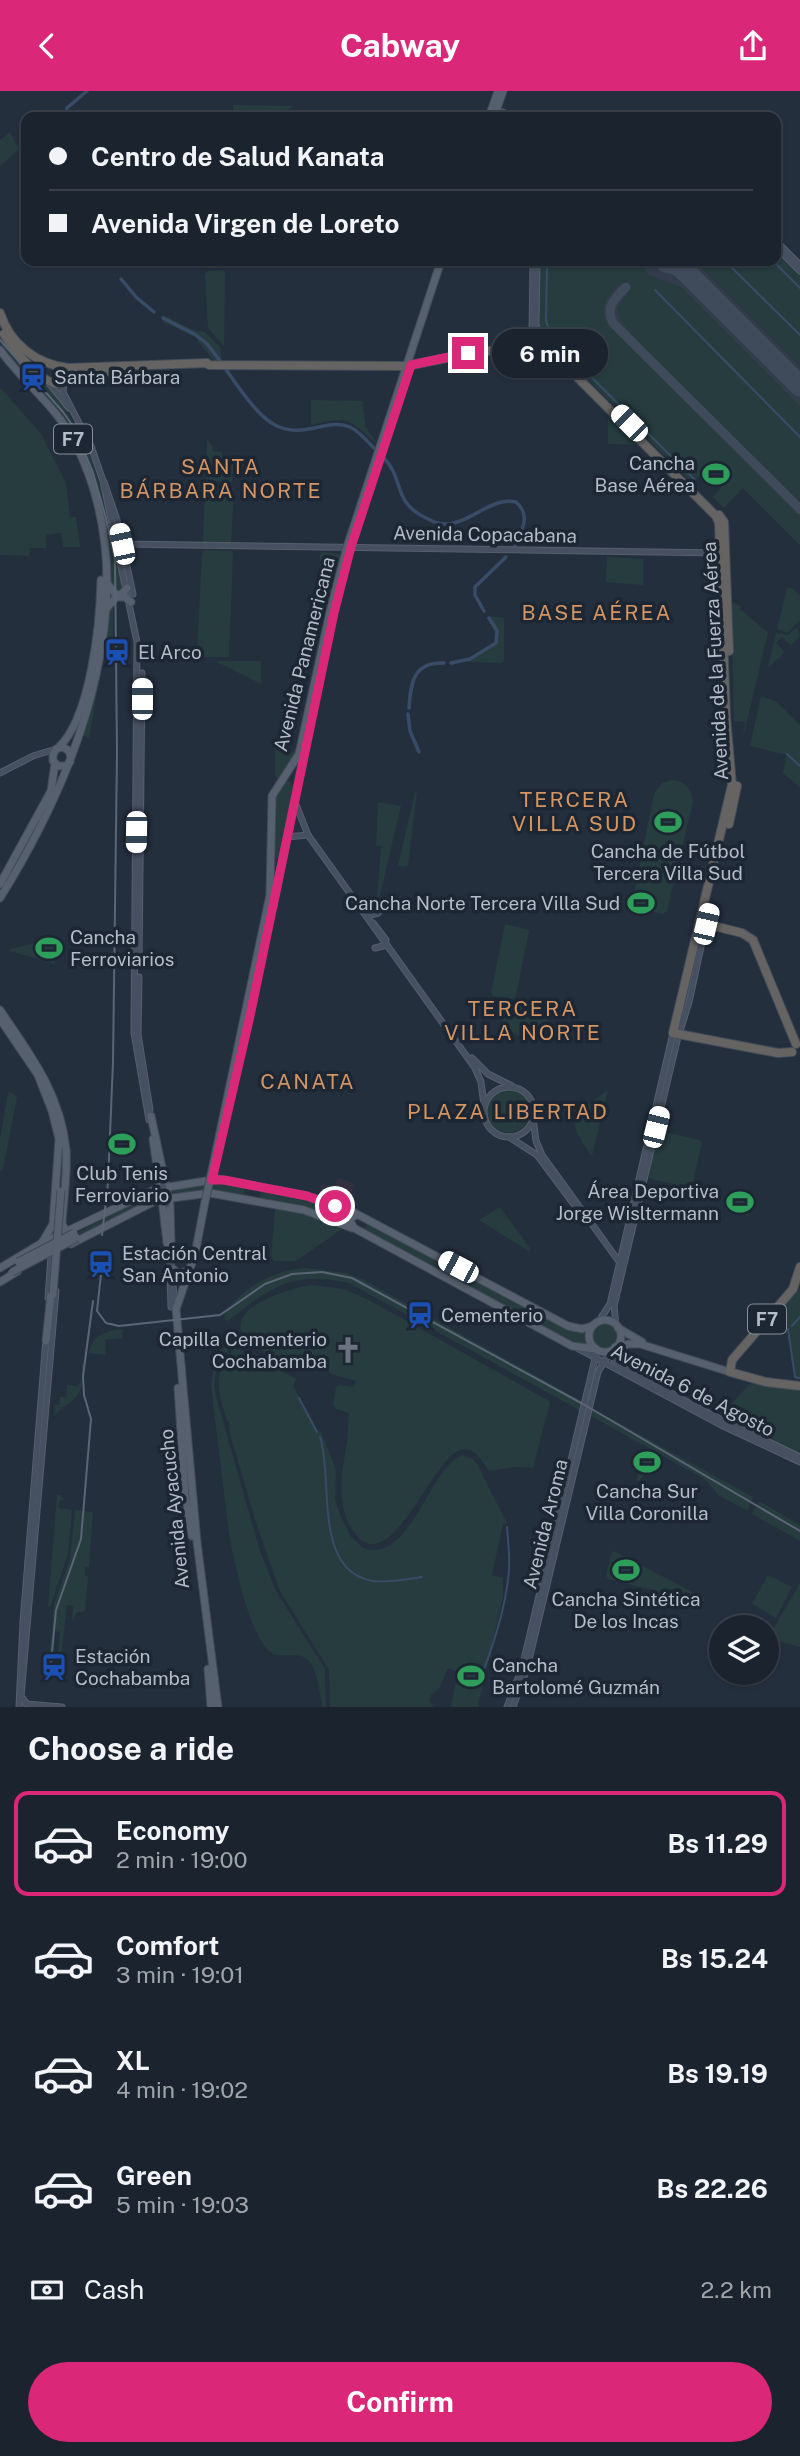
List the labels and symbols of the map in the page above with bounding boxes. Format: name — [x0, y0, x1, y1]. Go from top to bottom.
callout: 6 min — [492, 329, 608, 377]
route end — [452, 337, 484, 369]
station icon: Santa Bárbara — [18, 362, 48, 392]
place label: Santa Bárbara — [54, 366, 180, 388]
car — [607, 401, 652, 445]
road number: F7 — [54, 425, 92, 453]
place label: Cancha Base Aérea — [595, 452, 695, 496]
district label: SANTA BÁRBARA NORTE — [119, 454, 323, 503]
sports icon: Cancha Base Aérea — [701, 459, 731, 489]
car — [108, 521, 137, 567]
street label: Avenida Copacabana — [393, 521, 577, 547]
street label: Avenida de la Fuerza Aérea — [698, 541, 732, 781]
street label: Avenida Panamericana — [269, 554, 339, 754]
district label: BASE AÉREA — [522, 600, 672, 625]
station icon: El Arco — [102, 637, 132, 667]
place label: El Arco — [138, 641, 202, 663]
car — [132, 678, 153, 720]
district label: TERCERA VILLA SUD — [512, 787, 638, 836]
sports icon: Cancha de Fútbol Tercera Villa Sud — [653, 807, 683, 837]
car — [126, 811, 147, 853]
place label: Cancha de Fútbol Tercera Villa Sud — [591, 840, 745, 884]
sports icon: Cancha Norte Tercera Villa Sud — [626, 888, 656, 918]
place label: Cancha Norte Tercera Villa Sud — [345, 892, 620, 914]
car — [692, 901, 721, 947]
place label: Cancha Ferroviarios — [70, 926, 174, 970]
sports icon: Cancha Ferroviarios — [34, 933, 64, 963]
district label: TERCERA VILLA NORTE — [444, 996, 602, 1045]
district label: CANATA — [260, 1069, 356, 1094]
district label: PLAZA LIBERTAD — [407, 1099, 609, 1124]
car — [641, 1104, 672, 1150]
sports icon: Club Tenis Ferroviario — [107, 1129, 137, 1159]
place label: Club Tenis Ferroviario — [75, 1162, 169, 1206]
place label: Área Deportiva Jorge Wisltermann — [556, 1180, 719, 1224]
sports icon: Área Deportiva Jorge Wisltermann — [725, 1187, 755, 1217]
route start — [319, 1190, 351, 1222]
place label: Estación Central San Antonio — [122, 1242, 267, 1286]
car — [435, 1248, 482, 1286]
station icon: Estación Central San Antonio — [86, 1249, 116, 1279]
station icon: Cementerio — [405, 1300, 435, 1330]
place label: Cementerio — [441, 1304, 543, 1326]
road number: F7 — [748, 1304, 786, 1333]
place label: Capilla Cementerio Cochabamba — [159, 1328, 327, 1372]
church icon: Capilla Cementerio Cochabamba — [333, 1335, 363, 1365]
street label: Avenida 6 de Agosto — [608, 1339, 778, 1441]
street label: Avenida Ayacucho — [155, 1428, 193, 1590]
sports icon: Cancha Sur Villa Coronilla — [632, 1447, 662, 1477]
street label: Avenida Aroma — [518, 1457, 572, 1591]
place label: Cancha Sur Villa Coronilla — [585, 1480, 709, 1524]
sports icon: Cancha Sintética De los Incas — [611, 1555, 641, 1585]
place label: Cancha Sintética De los Incas — [551, 1588, 701, 1632]
place label: Estación Cochabamba — [75, 1645, 190, 1689]
station icon: Estación Cochabamba — [39, 1652, 69, 1682]
place label: Cancha Bartolomé Guzmán — [492, 1654, 660, 1698]
sports icon: Cancha Bartolomé Guzmán — [456, 1661, 486, 1691]

